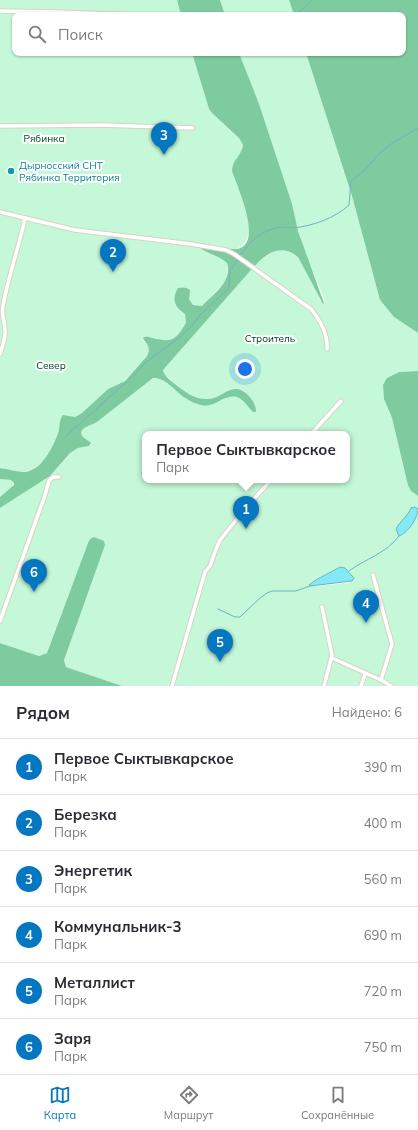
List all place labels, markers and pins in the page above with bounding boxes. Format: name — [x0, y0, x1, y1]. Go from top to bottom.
pin: 3 — [151, 122, 177, 155]
place label: Дырносский СНТ Рябинка Территория — [19, 159, 120, 184]
marker: Дырносский СНТ Рябинка Территория — [6, 166, 16, 176]
pin: 2 — [100, 239, 126, 272]
pin: 1 — [233, 496, 259, 529]
pin: 6 — [21, 559, 47, 592]
pin: 4 — [353, 590, 379, 623]
pin: 5 — [207, 629, 233, 662]

